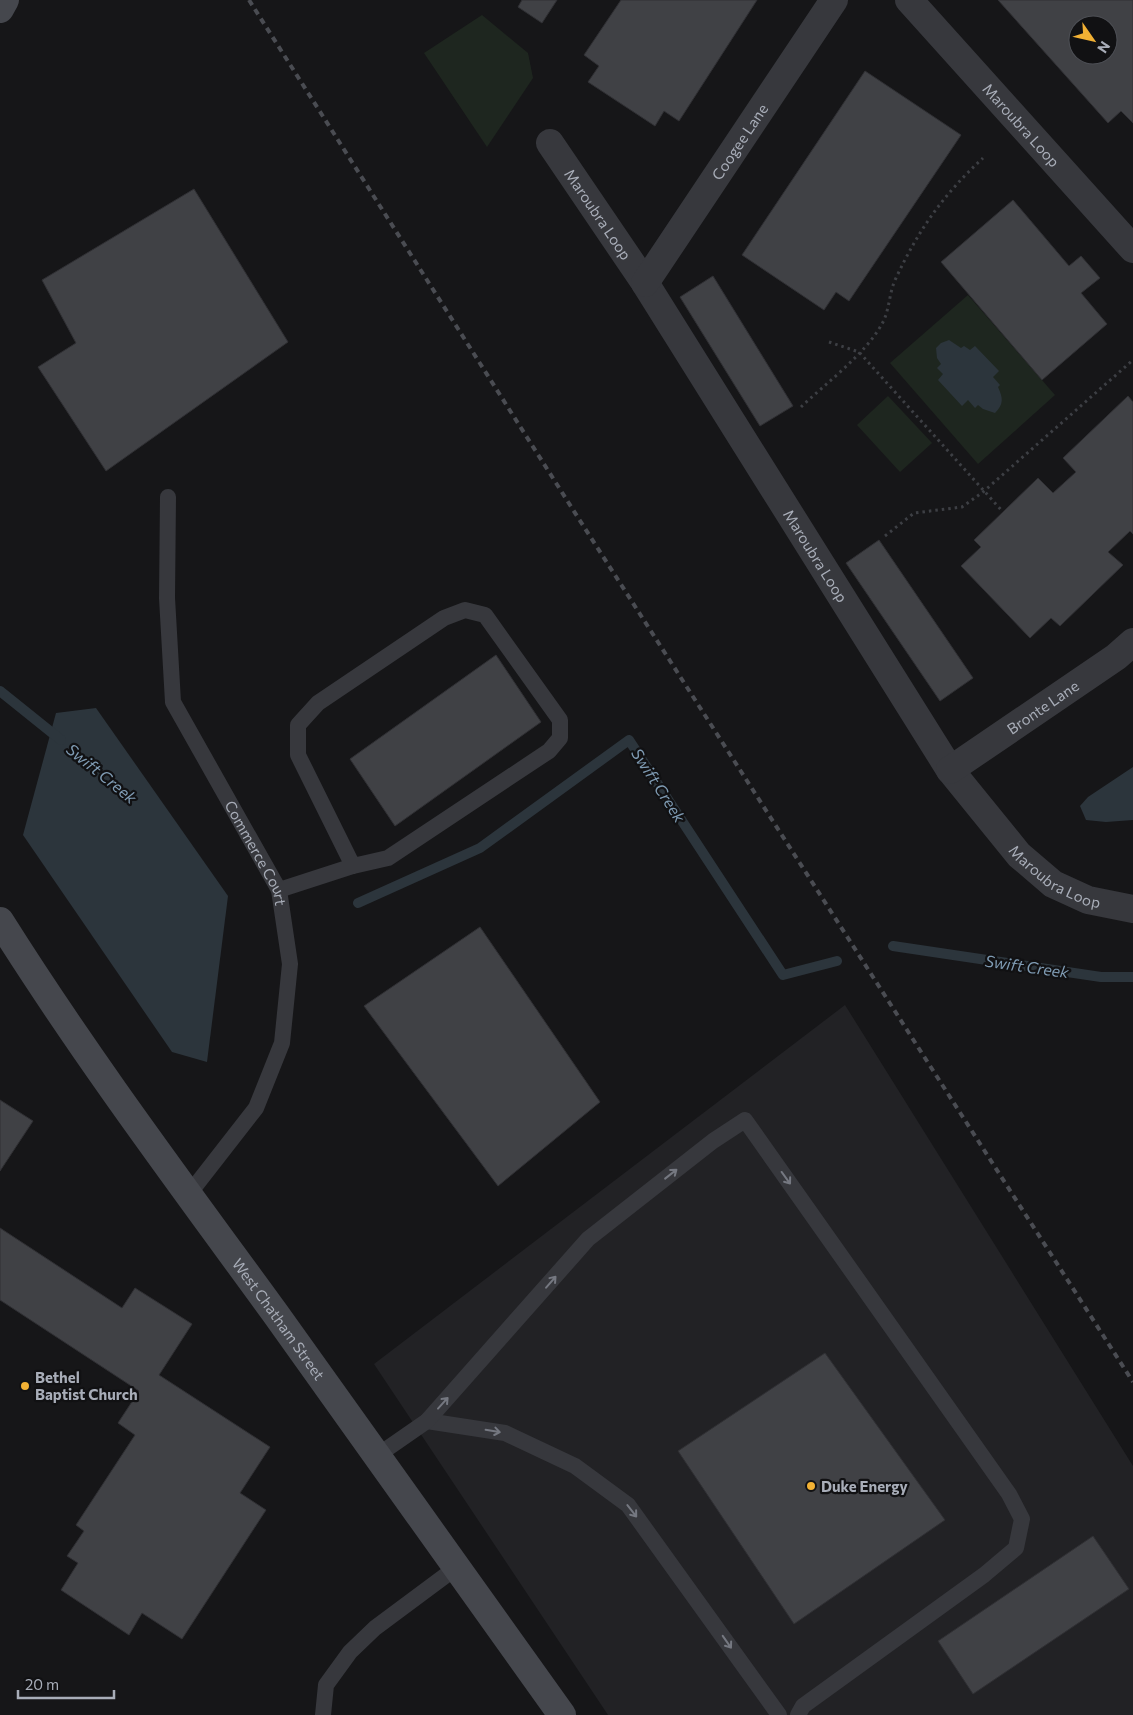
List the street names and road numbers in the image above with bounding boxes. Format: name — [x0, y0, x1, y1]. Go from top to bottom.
street label: Maroubra Loop — [979, 79, 1064, 170]
street label: Coogee Lane — [708, 100, 771, 183]
street label: Maroubra Loop — [561, 165, 636, 263]
street label: Maroubra Loop — [780, 506, 852, 606]
street label: Bronte Lane — [1003, 676, 1082, 738]
street label: Commerce Court — [221, 797, 290, 907]
street label: Maroubra Loop — [1006, 841, 1102, 911]
street label: West Chatham Street — [229, 1255, 329, 1383]

